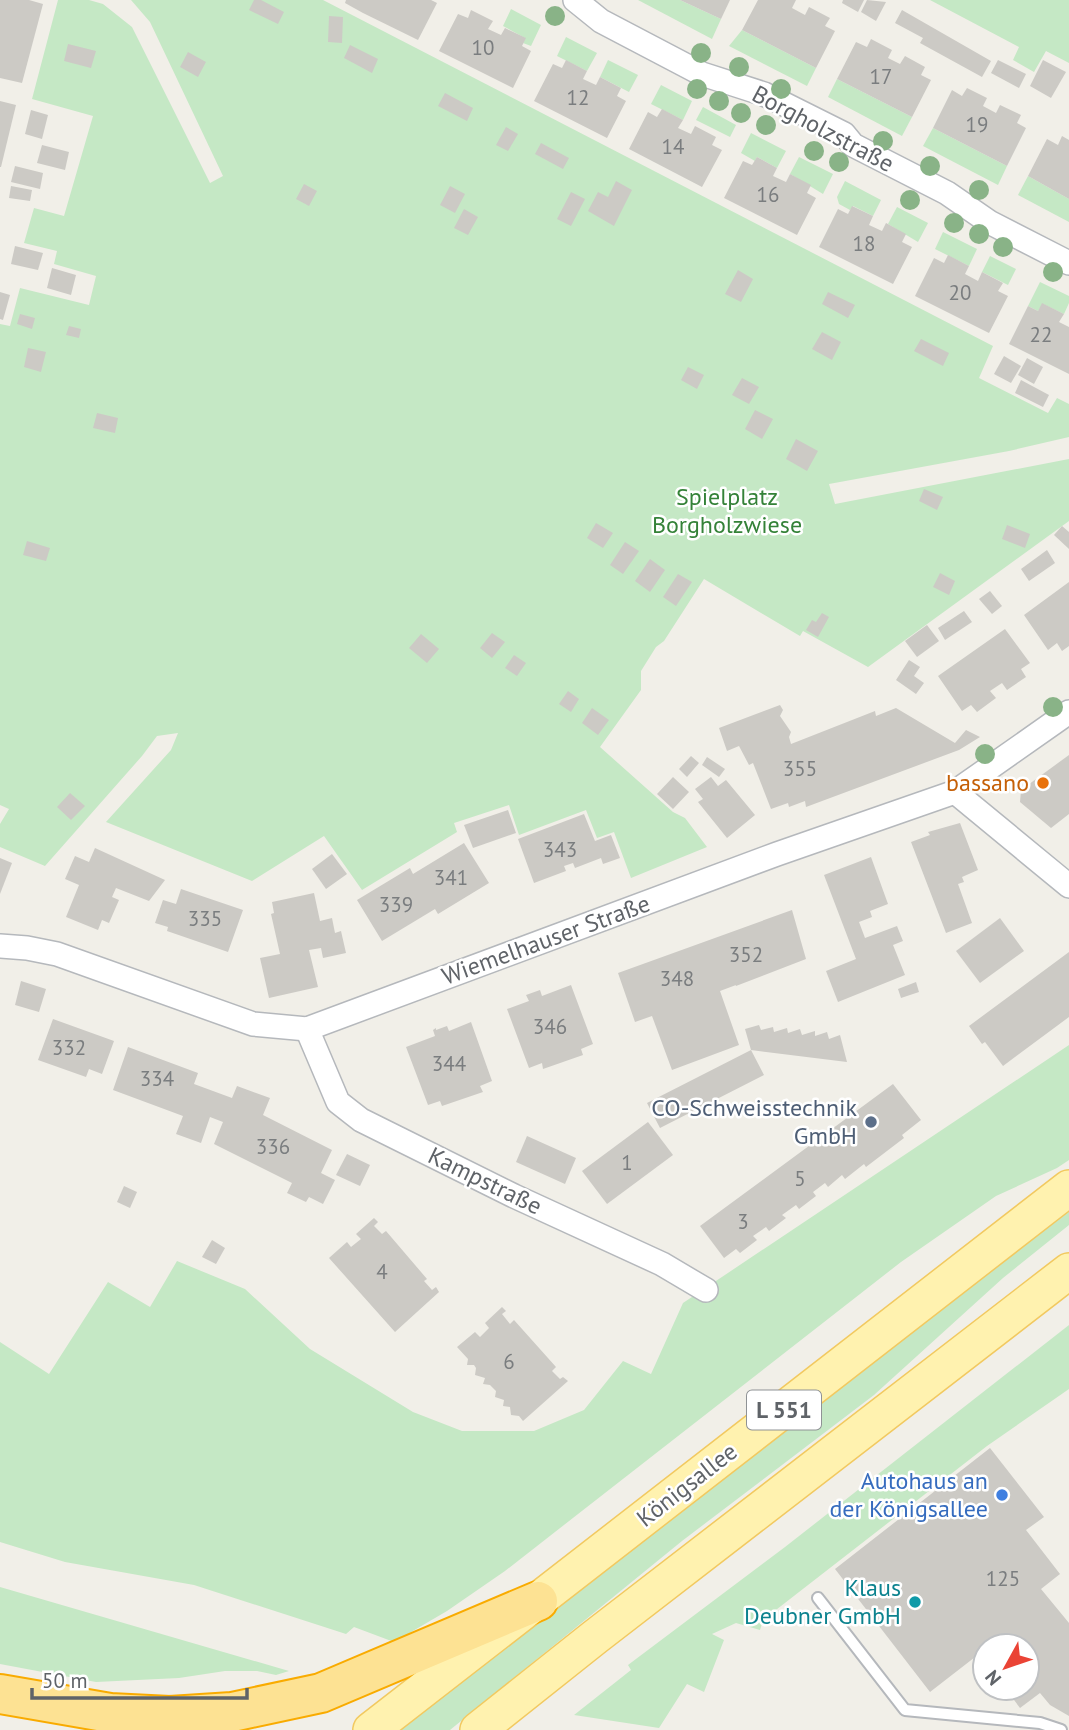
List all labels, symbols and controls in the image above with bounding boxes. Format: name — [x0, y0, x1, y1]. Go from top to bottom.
house number: 10 — [472, 34, 494, 61]
house number: 17 — [870, 63, 892, 90]
street label: Borgholzstraße — [747, 78, 900, 179]
house number: 12 — [567, 84, 589, 111]
house number: 19 — [966, 111, 988, 138]
house number: 14 — [662, 133, 684, 160]
house number: 16 — [757, 181, 779, 208]
house number: 18 — [853, 230, 875, 257]
house number: 20 — [949, 279, 971, 306]
house number: 22 — [1030, 321, 1052, 348]
park label: Spielplatz Borgholzwiese — [652, 481, 802, 540]
house number: 355 — [783, 755, 817, 782]
place label: bassano — [946, 767, 1029, 798]
marker: bassano — [1035, 775, 1051, 791]
house number: 343 — [543, 836, 577, 863]
house number: 341 — [434, 864, 468, 891]
street label: Wiemelhauser Straße — [437, 887, 654, 992]
house number: 339 — [379, 891, 413, 918]
house number: 335 — [188, 905, 222, 932]
house number: 352 — [729, 941, 763, 968]
house number: 348 — [660, 965, 694, 992]
house number: 346 — [533, 1013, 567, 1040]
house number: 332 — [52, 1034, 86, 1061]
house number: 344 — [432, 1050, 466, 1077]
house number: 334 — [140, 1065, 174, 1092]
place label: CO-Schweisstechnik GmbH — [651, 1092, 857, 1151]
marker: CO-Schweisstechnik GmbH — [863, 1114, 879, 1130]
house number: 336 — [256, 1133, 290, 1160]
street label: Kampstraße — [423, 1140, 547, 1221]
house number: 1 — [621, 1149, 633, 1176]
house number: 5 — [794, 1165, 806, 1192]
house number: 3 — [737, 1208, 749, 1235]
house number: 4 — [376, 1258, 388, 1285]
house number: 6 — [503, 1348, 515, 1375]
road number: L 551 — [747, 1390, 821, 1429]
street label: Königsallee — [630, 1436, 743, 1533]
place label: Autohaus an der Königsallee — [829, 1465, 988, 1524]
marker: Autohaus an der Königsallee — [994, 1487, 1010, 1503]
house number: 125 — [986, 1565, 1020, 1592]
place label: Klaus Deubner GmbH — [744, 1572, 901, 1631]
marker: Klaus Deubner GmbH — [907, 1594, 923, 1610]
north arrow — [971, 1632, 1041, 1702]
scale bar — [32, 1656, 247, 1700]
text: N — [980, 1665, 1006, 1690]
text: 50 m — [42, 1667, 88, 1694]

